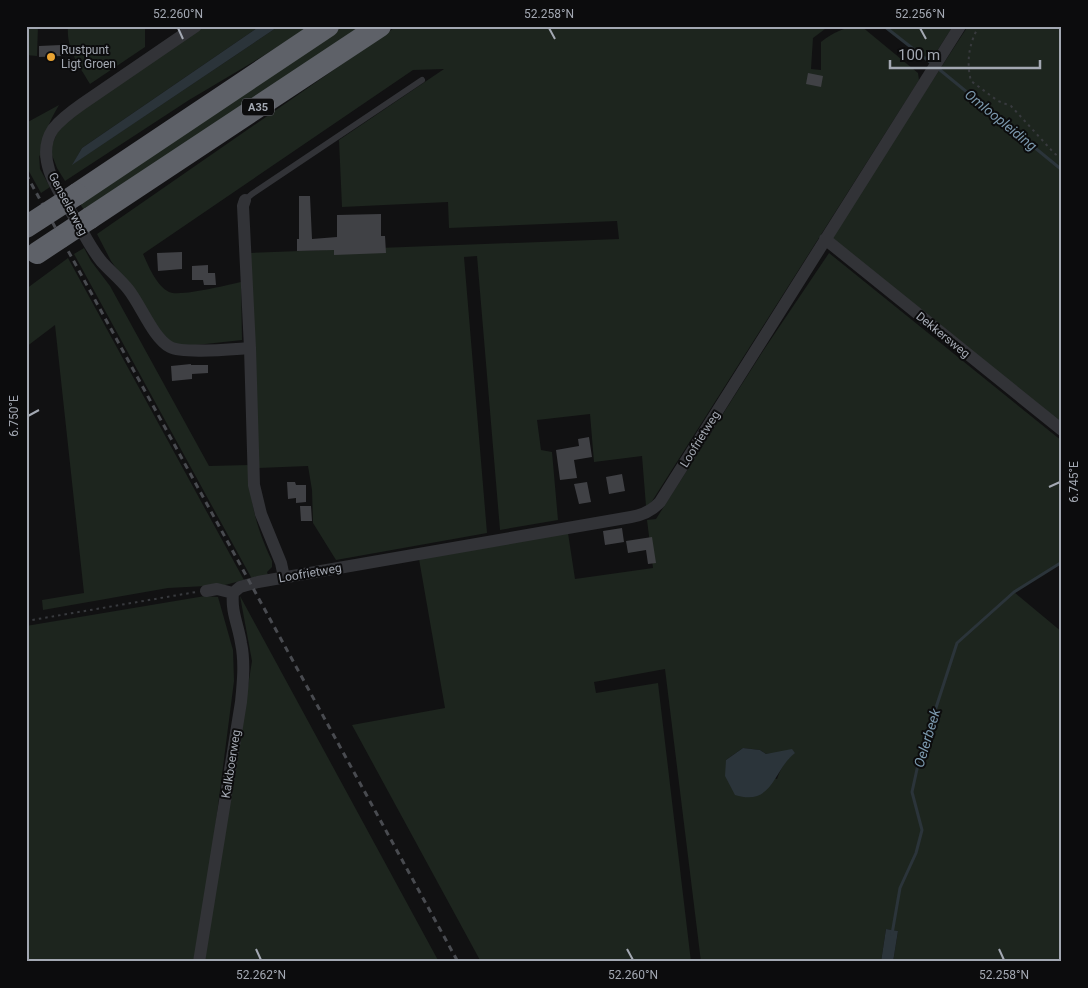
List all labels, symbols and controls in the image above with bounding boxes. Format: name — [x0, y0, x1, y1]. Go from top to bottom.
text: 52.260°N — [153, 7, 203, 21]
text: 52.258°N — [524, 7, 574, 21]
text: 52.256°N — [895, 7, 945, 21]
scale bar — [890, 38, 1040, 70]
place label: Rustpunt Ligt Groen — [61, 43, 116, 71]
text: 100 m — [898, 46, 940, 64]
marker: Rustpunt Ligt Groen — [45, 51, 57, 63]
water label: Omloopleiding — [962, 86, 1040, 154]
road number: A35 — [242, 98, 274, 115]
street label: Genselerweg — [46, 170, 90, 238]
street label: Dekkersweg — [913, 309, 973, 361]
text: 6.750°E — [7, 395, 21, 437]
street label: Loofrietweg — [677, 408, 723, 470]
text: 6.745°E — [1067, 461, 1081, 503]
street label: Loofrietweg — [277, 561, 343, 585]
water label: Oelerbeek — [910, 706, 944, 769]
street label: Kalkboerweg — [219, 729, 243, 799]
text: 52.262°N — [236, 968, 286, 982]
text: 52.260°N — [608, 968, 658, 982]
text: 52.258°N — [979, 968, 1029, 982]

